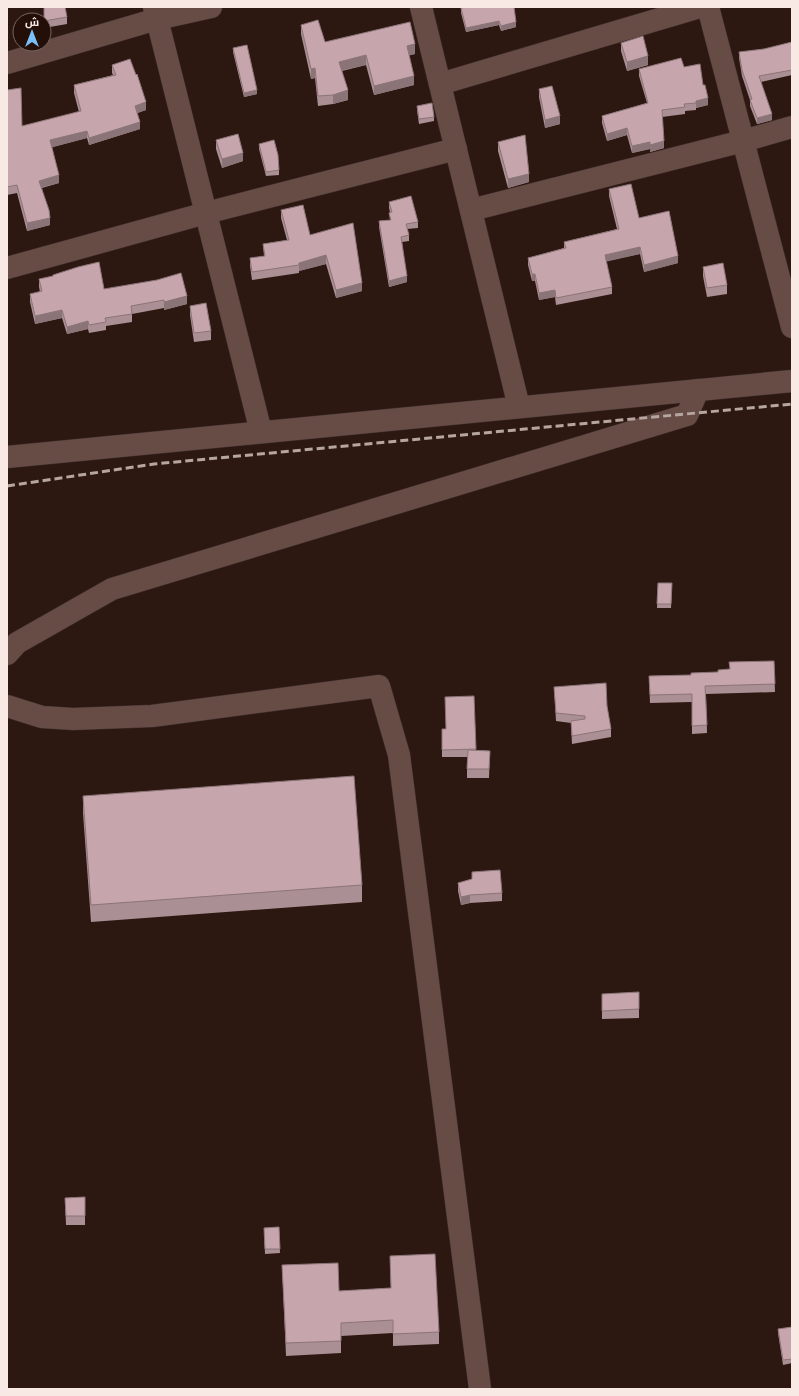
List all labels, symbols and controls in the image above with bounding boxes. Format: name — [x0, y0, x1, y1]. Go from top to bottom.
north arrow — [12, 12, 52, 52]
text: ش — [25, 15, 39, 29]

